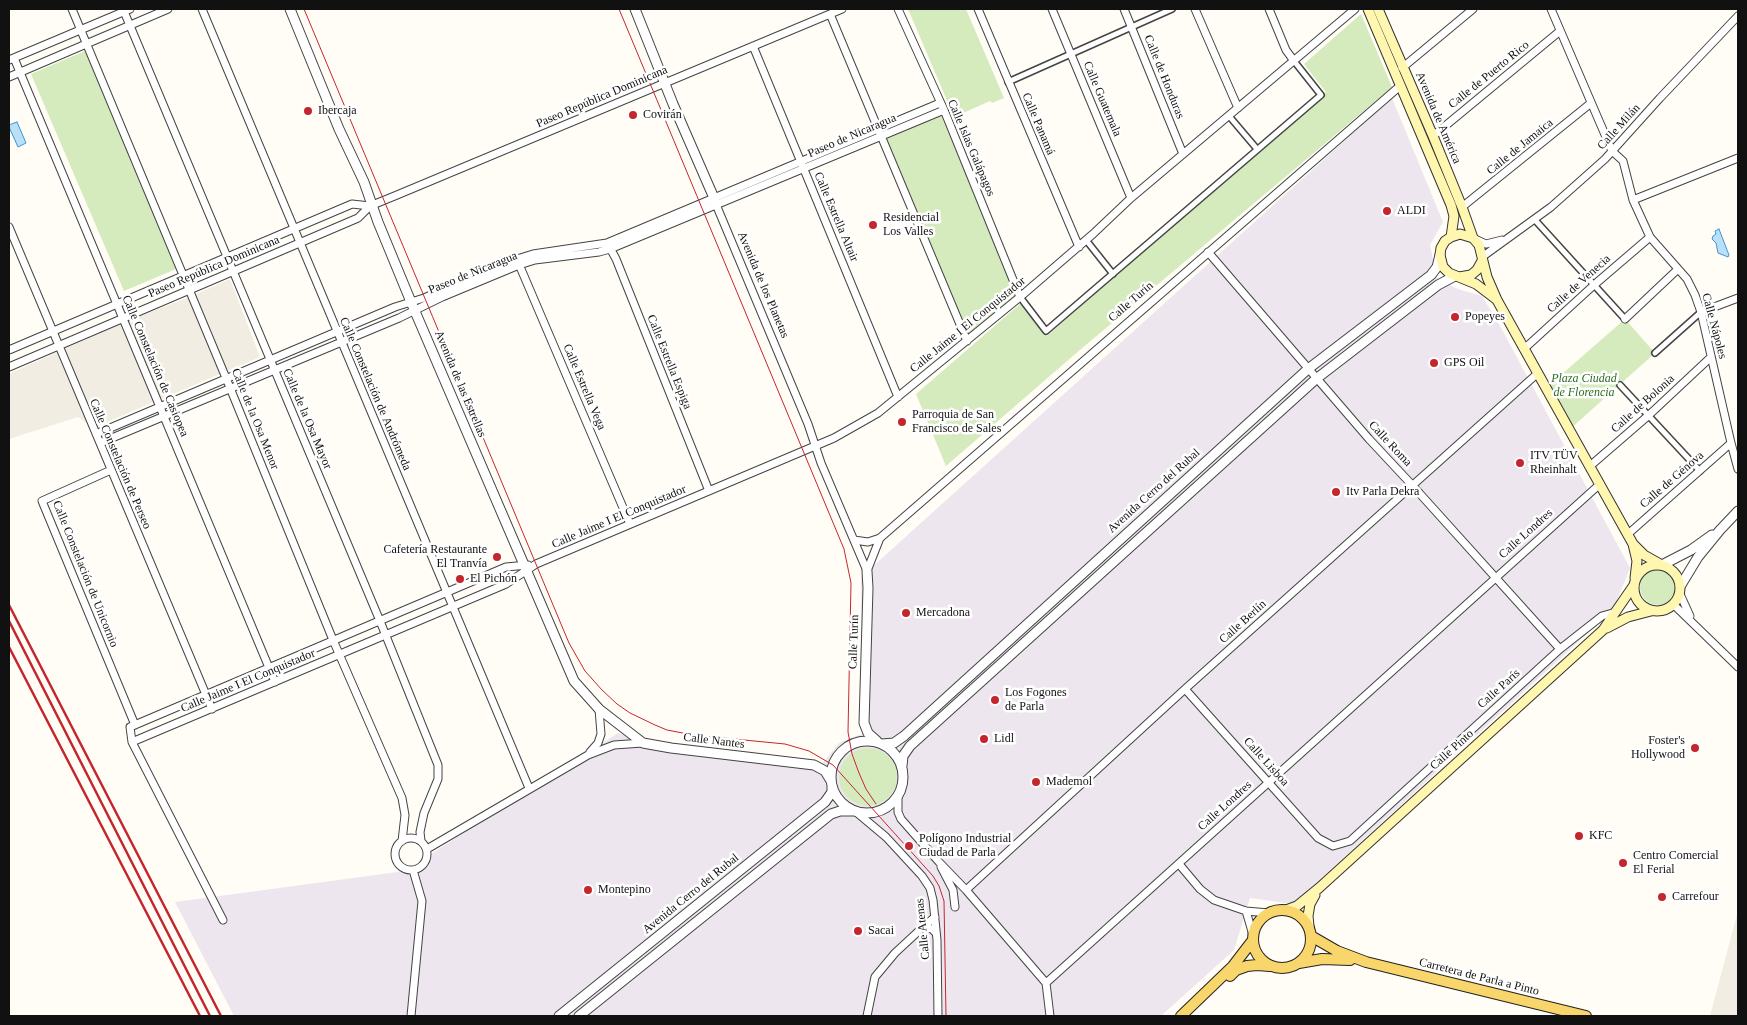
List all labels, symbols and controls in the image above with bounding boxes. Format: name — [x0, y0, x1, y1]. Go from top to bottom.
street label: Calle de Honduras — [1141, 33, 1187, 121]
street label: Calle de Puerto Rico — [1446, 38, 1532, 112]
street label: Calle Guatemala — [1080, 59, 1124, 139]
street label: Paseo República Dominicana — [534, 63, 670, 131]
street label: Avenida de América — [1412, 70, 1464, 166]
street label: Calle Panamá — [1018, 91, 1058, 157]
street label: Calle Islas Galápagos — [944, 97, 998, 199]
street label: Calle Milán — [1595, 101, 1643, 153]
place label: Ibercaja — [318, 104, 357, 118]
marker: Ibercaja — [302, 105, 314, 117]
place label: Covirán — [643, 108, 682, 122]
marker: Covirán — [627, 109, 639, 121]
street label: Paseo de Nicaragua — [806, 111, 898, 161]
street label: Calle de Jamaica — [1484, 116, 1556, 178]
street label: Calle Estrella Altair — [811, 170, 861, 264]
place label: ALDI — [1397, 204, 1426, 218]
marker: ALDI — [1381, 205, 1393, 217]
place label: Residencial Los Valles — [883, 211, 939, 239]
marker: Residencial Los Valles — [867, 219, 879, 231]
street label: Avenida de los Planetas — [734, 230, 792, 340]
street label: Paseo República Dominicana — [146, 233, 282, 301]
street label: Paseo de Nicaragua — [426, 249, 520, 297]
street label: Calle de Venecia — [1544, 252, 1614, 316]
street label: Calle Jaime I El Conquistador — [907, 274, 1029, 376]
street label: Calle Turín — [1106, 279, 1156, 325]
street label: Calle Nápoles — [1698, 291, 1730, 361]
street label: Calle Constelación de Casiopea — [119, 293, 191, 439]
place label: Popeyes — [1465, 310, 1505, 324]
marker: Popeyes — [1449, 311, 1461, 323]
street label: Calle Estrella Espiga — [643, 313, 695, 411]
street label: Calle Constelación de Andrómeda — [336, 315, 414, 473]
street label: Avenida de las Estrellas — [431, 328, 489, 440]
street label: Calle Estrella Vega — [559, 342, 609, 432]
place label: GPS Oil — [1444, 356, 1484, 370]
marker: GPS Oil — [1428, 357, 1440, 369]
street label: Calle de la Osa Menor — [228, 366, 282, 472]
street label: Calle de la Osa Mayor — [279, 366, 335, 472]
park label: Plaza Ciudad de Florencia — [1551, 372, 1617, 400]
street label: Calle de Bolonia — [1608, 372, 1678, 436]
street label: Calle Constelación de Perseo — [86, 397, 154, 531]
place label: Parroquia de San Francisco de Sales — [912, 408, 1001, 436]
marker: Parroquia de San Francisco de Sales — [896, 416, 908, 428]
street label: Calle Roma — [1365, 418, 1415, 470]
street label: Avenida Cerro del Rubal — [1105, 446, 1203, 536]
street label: Calle de Génova — [1637, 448, 1707, 512]
place label: ITV TÜV Rheinhalt — [1530, 449, 1578, 477]
marker: ITV TÜV Rheinhalt — [1514, 457, 1526, 469]
street label: Calle Jaime I El Conquistador — [550, 482, 688, 552]
place label: Itv Parla Dekra — [1346, 485, 1419, 499]
marker: Itv Parla Dekra — [1330, 486, 1342, 498]
street label: Calle Constelación de Unicornio — [49, 499, 121, 649]
street label: Calle Londres — [1496, 506, 1556, 562]
place label: Cafetería Restaurante El Tranvía — [383, 543, 487, 571]
marker: Cafetería Restaurante El Tranvía — [491, 551, 503, 563]
place label: El Pichón — [470, 572, 517, 586]
marker: El Pichón — [454, 573, 466, 585]
street label: Calle Berlín — [1217, 597, 1269, 647]
place label: Mercadona — [916, 606, 970, 620]
marker: Mercadona — [900, 607, 912, 619]
street label: Calle Turín — [846, 614, 862, 670]
street label: Calle Jaime I El Conquistador — [179, 646, 317, 716]
street label: Calle París — [1475, 666, 1523, 712]
place label: Los Fogones de Parla — [1005, 686, 1067, 714]
marker: Los Fogones de Parla — [989, 694, 1001, 706]
street label: Calle Pinto — [1427, 727, 1477, 773]
street label: Calle Nantes — [683, 730, 745, 752]
place label: Lidl — [994, 732, 1014, 746]
marker: Lidl — [978, 733, 990, 745]
place label: Foster's Hollywood — [1631, 734, 1685, 762]
street label: Calle Lisboa — [1240, 735, 1292, 789]
marker: Foster's Hollywood — [1689, 742, 1701, 754]
place label: Mademol — [1046, 775, 1092, 789]
marker: Mademol — [1030, 776, 1042, 788]
street label: Calle Londres — [1195, 778, 1255, 834]
place label: KFC — [1589, 829, 1612, 843]
marker: KFC — [1573, 830, 1585, 842]
place label: Polígono Industrial Ciudad de Parla — [919, 832, 1011, 860]
marker: Polígono Industrial Ciudad de Parla — [903, 840, 915, 852]
place label: Centro Comercial El Ferial — [1633, 849, 1719, 877]
street label: Avenida Cerro del Rubal — [640, 851, 742, 937]
marker: Centro Comercial El Ferial — [1617, 857, 1629, 869]
place label: Montepino — [598, 883, 651, 897]
marker: Montepino — [582, 884, 594, 896]
place label: Carrefour — [1672, 890, 1719, 904]
marker: Carrefour — [1656, 891, 1668, 903]
street label: Calle Atenas — [913, 898, 933, 960]
place label: Sacai — [868, 924, 894, 938]
marker: Sacai — [852, 925, 864, 937]
street label: Carretera de Parla a Pinto — [1417, 955, 1541, 999]

